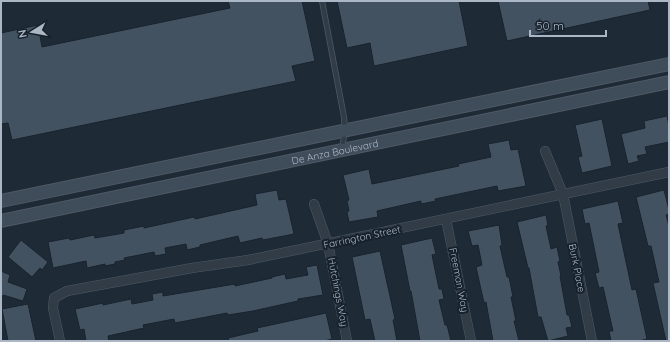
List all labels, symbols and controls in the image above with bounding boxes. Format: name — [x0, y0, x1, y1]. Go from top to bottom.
north arrow — [12, 12, 52, 52]
scale bar — [530, 12, 606, 38]
text: 50 m — [536, 18, 564, 33]
text: N — [15, 29, 30, 39]
street label: De Anza Boulevard — [290, 136, 380, 167]
street label: Farrington Street — [322, 222, 402, 252]
street label: Burk Place — [566, 243, 588, 294]
street label: Freeman Way — [446, 247, 472, 313]
street label: Hutchings Way — [325, 256, 351, 328]

